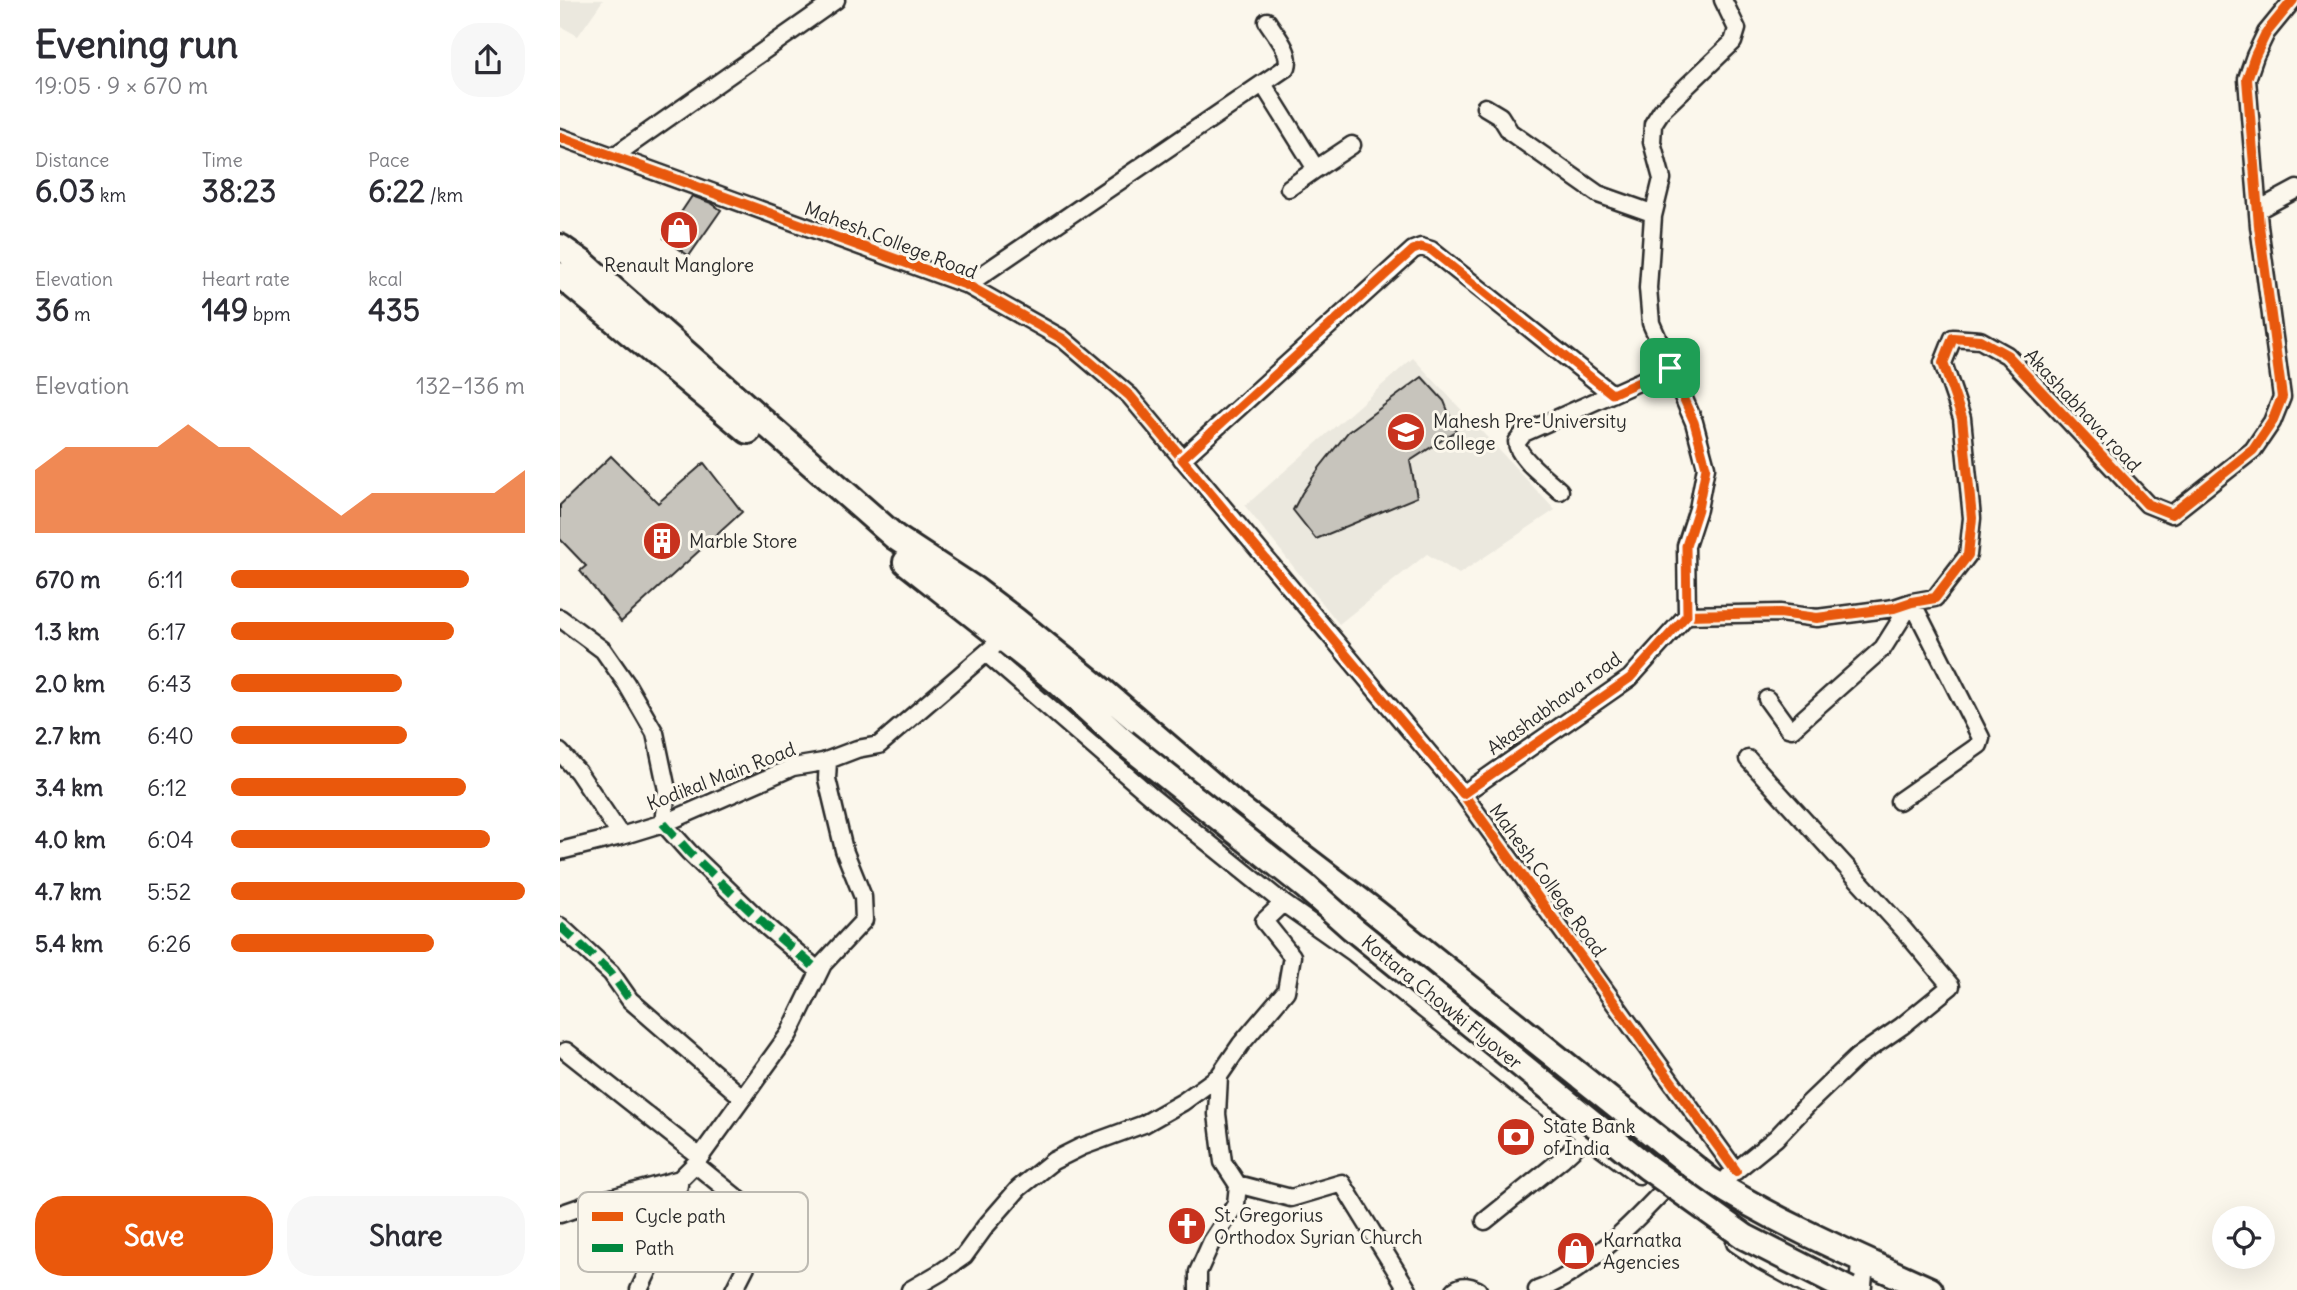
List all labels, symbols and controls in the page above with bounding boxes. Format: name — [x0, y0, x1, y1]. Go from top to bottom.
text: Evening run — [35, 21, 238, 68]
button: share — [451, 23, 525, 97]
text: 19:05 · 9 × 670 m — [35, 71, 208, 100]
text: Distance — [35, 148, 109, 172]
text: Time — [202, 148, 243, 172]
text: Pace — [368, 148, 410, 172]
text: 6.03 — [35, 172, 95, 210]
text: 38:23 — [202, 172, 276, 210]
text: 6:22 — [368, 172, 425, 210]
text: km — [95, 183, 126, 207]
text: /km — [425, 183, 463, 207]
street label: Mahesh College Road — [801, 196, 981, 284]
shop icon: Renault Manglore — [658, 209, 700, 251]
place label: Renault Manglore — [604, 253, 754, 277]
text: Elevation — [35, 267, 113, 291]
text: Heart rate — [202, 267, 290, 291]
text: kcal — [368, 267, 403, 291]
text: 36 — [35, 291, 69, 329]
text: 149 — [202, 291, 248, 329]
text: 435 — [368, 291, 420, 329]
text: m — [69, 302, 91, 326]
text: bpm — [248, 302, 291, 326]
pin — [1640, 338, 1700, 398]
street label: Akashabhava road — [2020, 343, 2146, 477]
icon: arrive — [1651, 349, 1689, 387]
text: Elevation — [35, 371, 129, 400]
text: 132–136 m — [416, 371, 525, 400]
place label: Mahesh Pre-University College — [1433, 409, 1627, 455]
school or university icon: Mahesh Pre-University College — [1385, 411, 1427, 453]
building icon: Marble Store — [641, 520, 683, 562]
place label: Marble Store — [689, 529, 797, 553]
text: 670 m — [35, 565, 100, 594]
text: 6:11 — [147, 565, 184, 594]
text: 1.3 km — [35, 617, 99, 646]
text: 6:17 — [147, 617, 186, 646]
street label: Akashabhava road — [1482, 646, 1626, 760]
text: 2.0 km — [35, 669, 105, 698]
text: 6:43 — [147, 669, 192, 698]
text: 2.7 km — [35, 721, 101, 750]
text: 6:40 — [147, 721, 194, 750]
street label: Kodikal Main Road — [643, 737, 799, 815]
text: 3.4 km — [35, 773, 103, 802]
text: 6:12 — [147, 773, 187, 802]
street label: Mahesh College Road — [1484, 799, 1612, 961]
text: 4.0 km — [35, 825, 106, 854]
text: 6:04 — [147, 825, 194, 854]
text: 4.7 km — [35, 877, 102, 906]
text: 5:52 — [147, 877, 191, 906]
text: 5.4 km — [35, 929, 103, 958]
text: 6:26 — [147, 929, 191, 958]
street label: Kottara Chowki Flyover — [1357, 930, 1527, 1074]
place label: State Bank of India — [1543, 1114, 1636, 1160]
bank icon: State Bank of India — [1495, 1116, 1537, 1158]
legend — [578, 1192, 808, 1272]
button: Save — [35, 1196, 273, 1276]
button: Share — [287, 1196, 525, 1276]
place label: St. Gregorius Orthodox Syrian Church — [1214, 1203, 1422, 1249]
text: Cycle path — [635, 1204, 726, 1228]
church icon: St. Gregorius Orthodox Syrian Church — [1166, 1205, 1208, 1247]
map controls — [2212, 1206, 2275, 1269]
button: locate — [2212, 1206, 2275, 1269]
place label: Karnatka Agencies — [1603, 1228, 1682, 1274]
shop icon: Karnatka Agencies — [1555, 1230, 1597, 1272]
text: Path — [635, 1236, 674, 1260]

